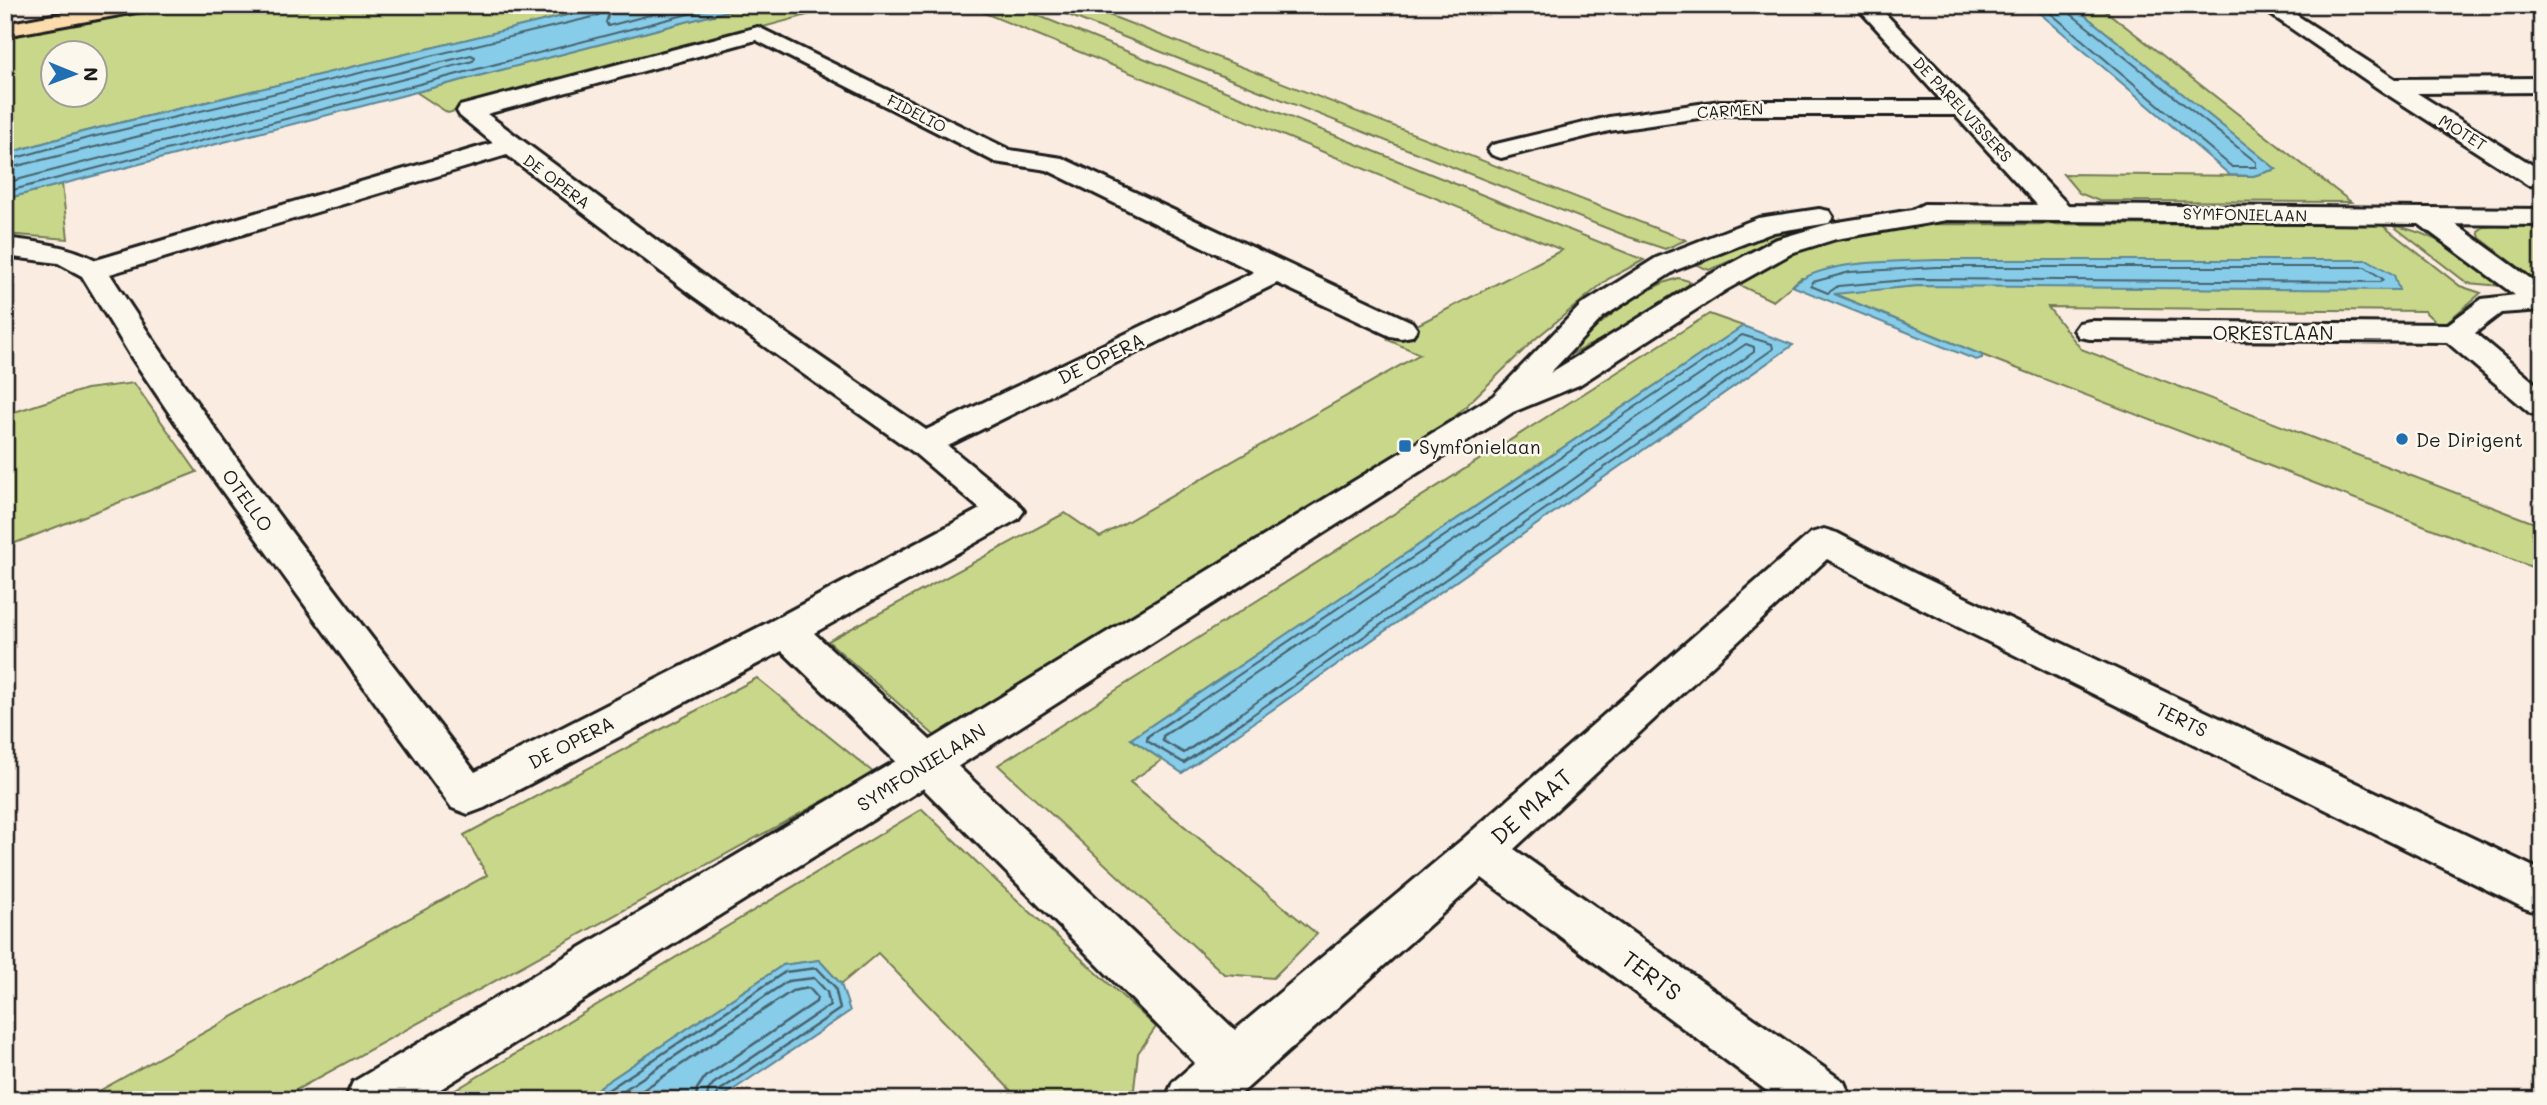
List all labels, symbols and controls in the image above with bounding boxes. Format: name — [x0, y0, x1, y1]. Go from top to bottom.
north arrow — [38, 38, 108, 108]
street label: DE PARELVISSERS — [1909, 52, 2017, 166]
text: N — [79, 67, 104, 82]
street label: FIDELIO — [884, 89, 950, 137]
street label: CARMEN — [1696, 98, 1764, 122]
street label: MOTET — [2435, 109, 2491, 155]
street label: DE OPERA — [519, 149, 595, 213]
street label: SYMFONIELAAN — [2183, 202, 2307, 226]
street label: ORKESTLAAN — [2212, 320, 2334, 345]
street label: DE OPERA — [1054, 326, 1148, 390]
place label: De Dirigent — [2416, 427, 2523, 452]
marker: De Dirigent — [2394, 431, 2410, 447]
place label: Symfonielaan — [1419, 434, 1541, 459]
marker: Symfonielaan — [1397, 438, 1413, 454]
street label: OTELLO — [217, 464, 279, 536]
street label: TERTS — [2152, 696, 2212, 742]
street label: DE OPERA — [524, 710, 618, 774]
street label: SYMFONIELAAN — [852, 717, 990, 817]
street label: DE MAAT — [1484, 762, 1578, 850]
street label: TERTS — [1616, 943, 1688, 1007]

